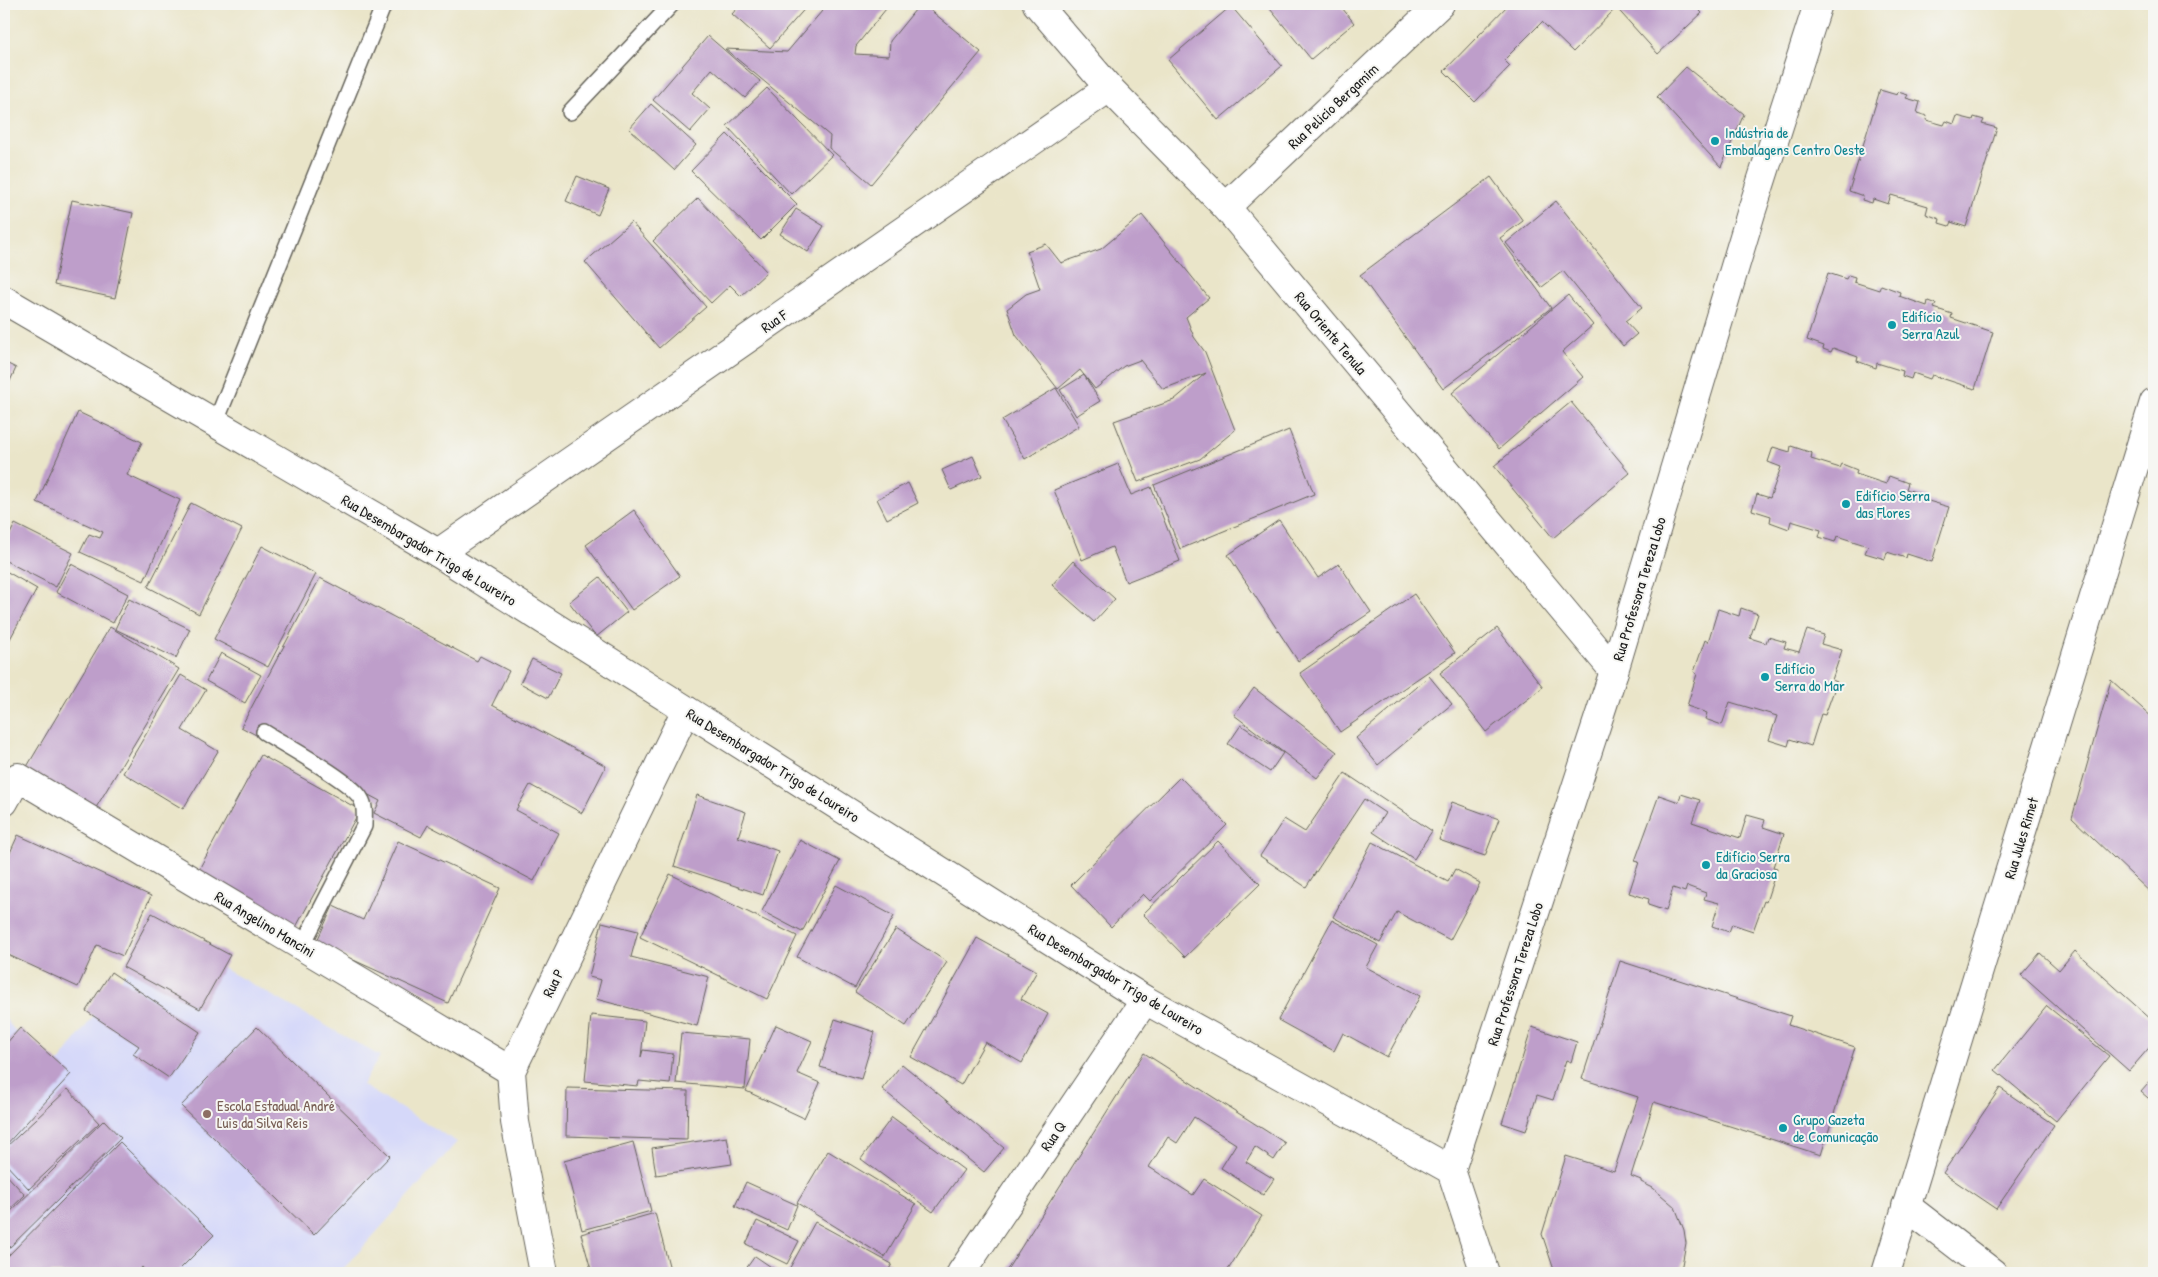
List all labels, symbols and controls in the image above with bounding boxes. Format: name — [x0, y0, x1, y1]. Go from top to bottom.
street label: Rua Pelicio Bergamim — [1283, 58, 1383, 154]
place label: Indústria de Embalagens Centro Oeste — [1725, 122, 1865, 160]
marker: Indústria de Embalagens Centro Oeste — [1709, 135, 1721, 147]
street label: Rua Oriente Tenula — [1290, 287, 1372, 379]
street label: Rua F — [757, 304, 792, 338]
place label: Edifício Serra Azul — [1902, 306, 1959, 344]
marker: Edifício Serra Azul — [1886, 319, 1898, 331]
place label: Edifício Serra das Flores — [1856, 485, 1930, 523]
street label: Rua Desembargador Trigo de Loureiro — [338, 489, 520, 611]
marker: Edifício Serra das Flores — [1840, 498, 1852, 510]
street label: Rua Professora Tereza Lobo — [1607, 514, 1671, 664]
place label: Edifício Serra do Mar — [1775, 658, 1845, 696]
marker: Edifício Serra do Mar — [1759, 671, 1771, 683]
street label: Rua Desembargador Trigo de Loureiro — [682, 703, 864, 827]
street label: Rua Jules Rimet — [1999, 794, 2044, 881]
place label: Edifício Serra da Graciosa — [1716, 846, 1790, 884]
marker: Edifício Serra da Graciosa — [1700, 859, 1712, 871]
street label: Rua Angelino Mancini — [211, 886, 319, 962]
street label: Rua Professora Tereza Lobo — [1482, 900, 1548, 1048]
street label: Rua Desembargador Trigo de Loureiro — [1025, 918, 1207, 1040]
street label: Rua P — [537, 965, 569, 1001]
place label: Escola Estadual André Luis da Silva Reis — [217, 1095, 335, 1133]
marker: Escola Estadual André Luis da Silva Reis — [201, 1108, 213, 1120]
place label: Grupo Gazeta de Comunicação — [1793, 1109, 1878, 1147]
street label: Rua Q — [1035, 1117, 1071, 1155]
marker: Grupo Gazeta de Comunicação — [1777, 1122, 1789, 1134]

